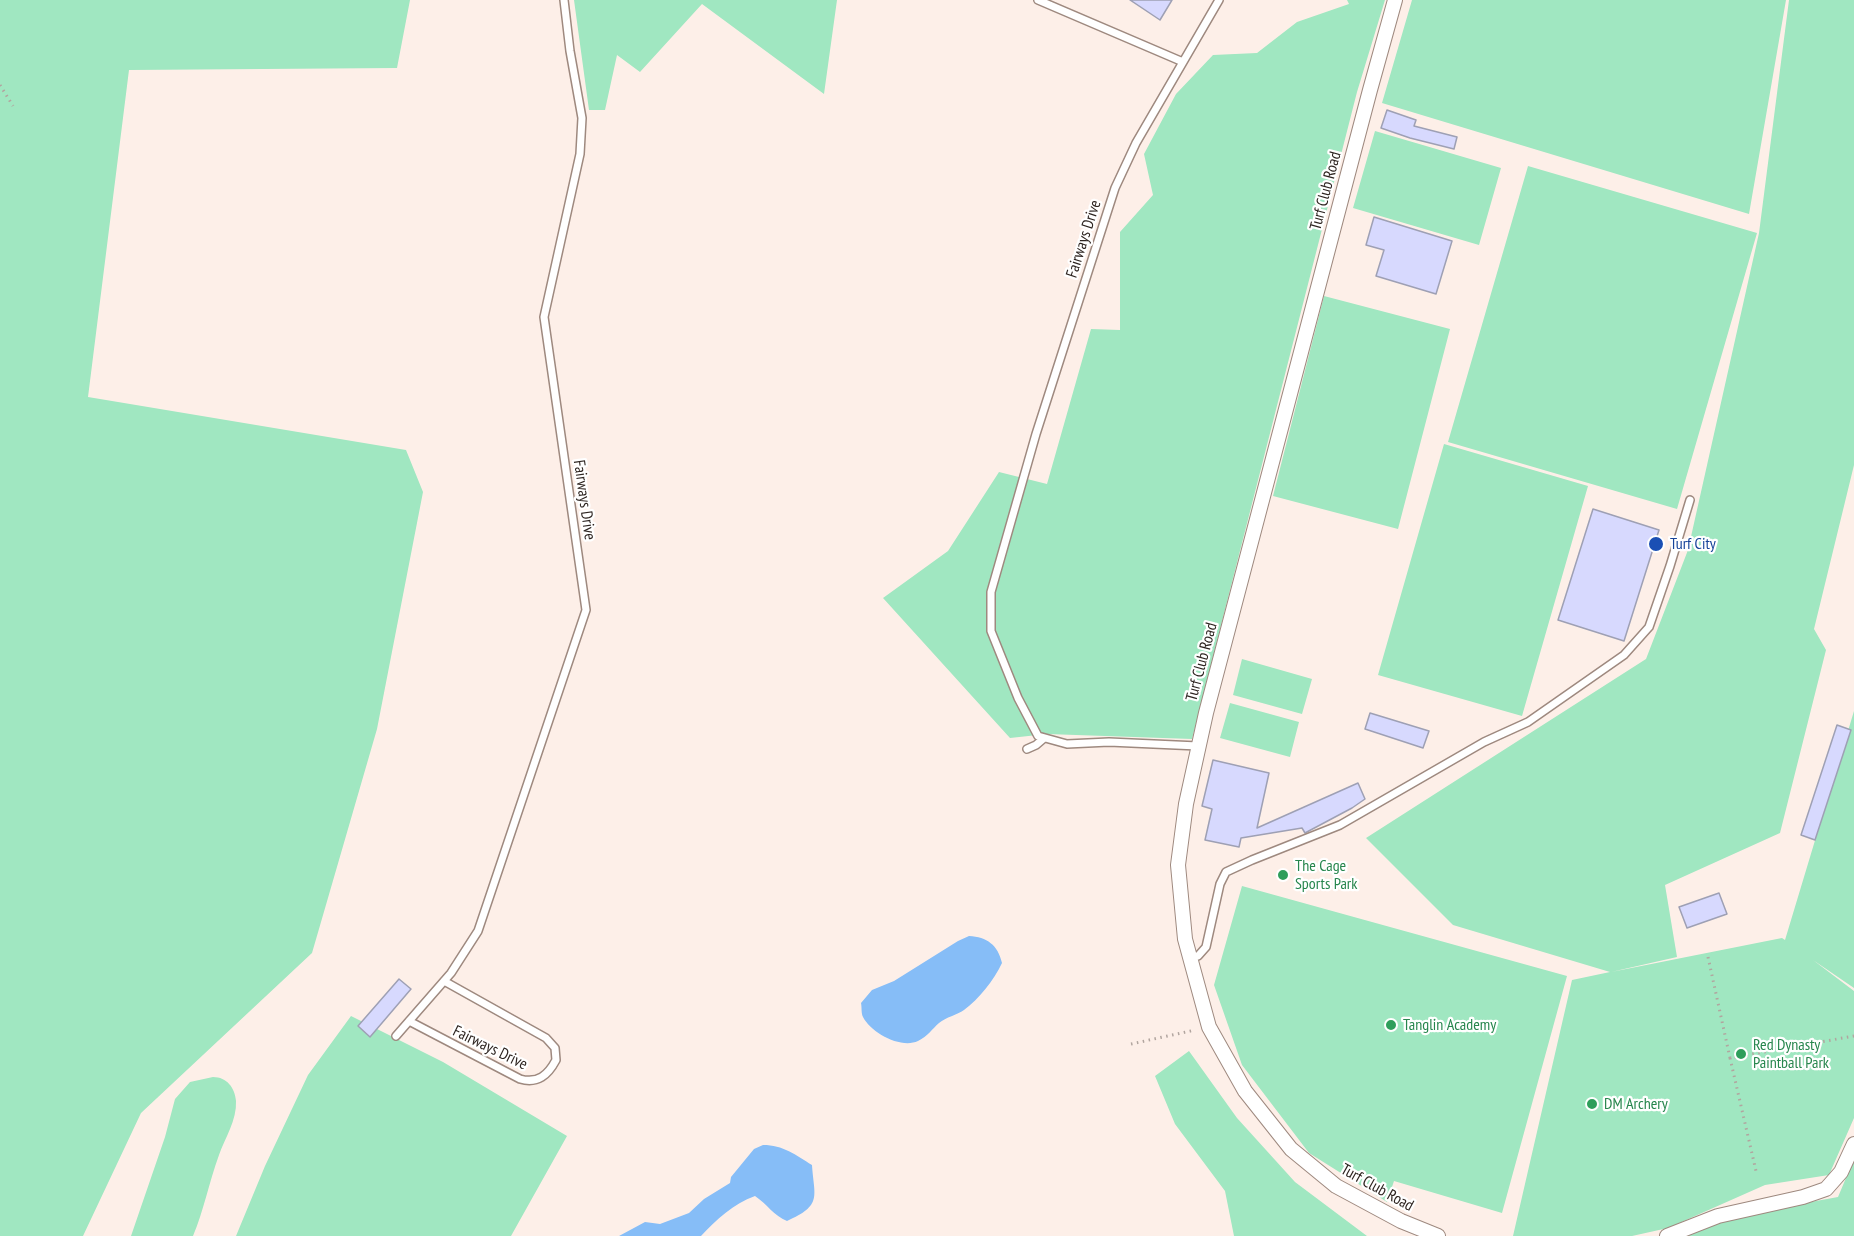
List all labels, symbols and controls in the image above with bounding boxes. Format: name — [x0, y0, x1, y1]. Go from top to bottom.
street label: Turf Club Road — [1306, 150, 1346, 232]
street label: Fairways Drive — [1062, 198, 1106, 280]
street label: Fairways Drive — [569, 459, 599, 541]
place label: Turf City — [1670, 534, 1716, 554]
marker: Turf City — [1647, 535, 1665, 553]
street label: Turf Club Road — [1182, 621, 1222, 703]
place label: The Cage Sports Park — [1295, 856, 1357, 894]
marker: The Cage Sports Park — [1276, 868, 1290, 882]
place label: Tanglin Academy — [1403, 1015, 1496, 1035]
marker: Tanglin Academy — [1384, 1018, 1398, 1032]
street label: Fairways Drive — [450, 1022, 530, 1074]
place label: Red Dynasty Paintball Park — [1753, 1035, 1829, 1073]
marker: Red Dynasty Paintball Park — [1734, 1047, 1748, 1061]
place label: DM Archery — [1604, 1094, 1668, 1114]
marker: DM Archery — [1585, 1097, 1599, 1111]
street label: Turf Club Road — [1337, 1160, 1417, 1216]

